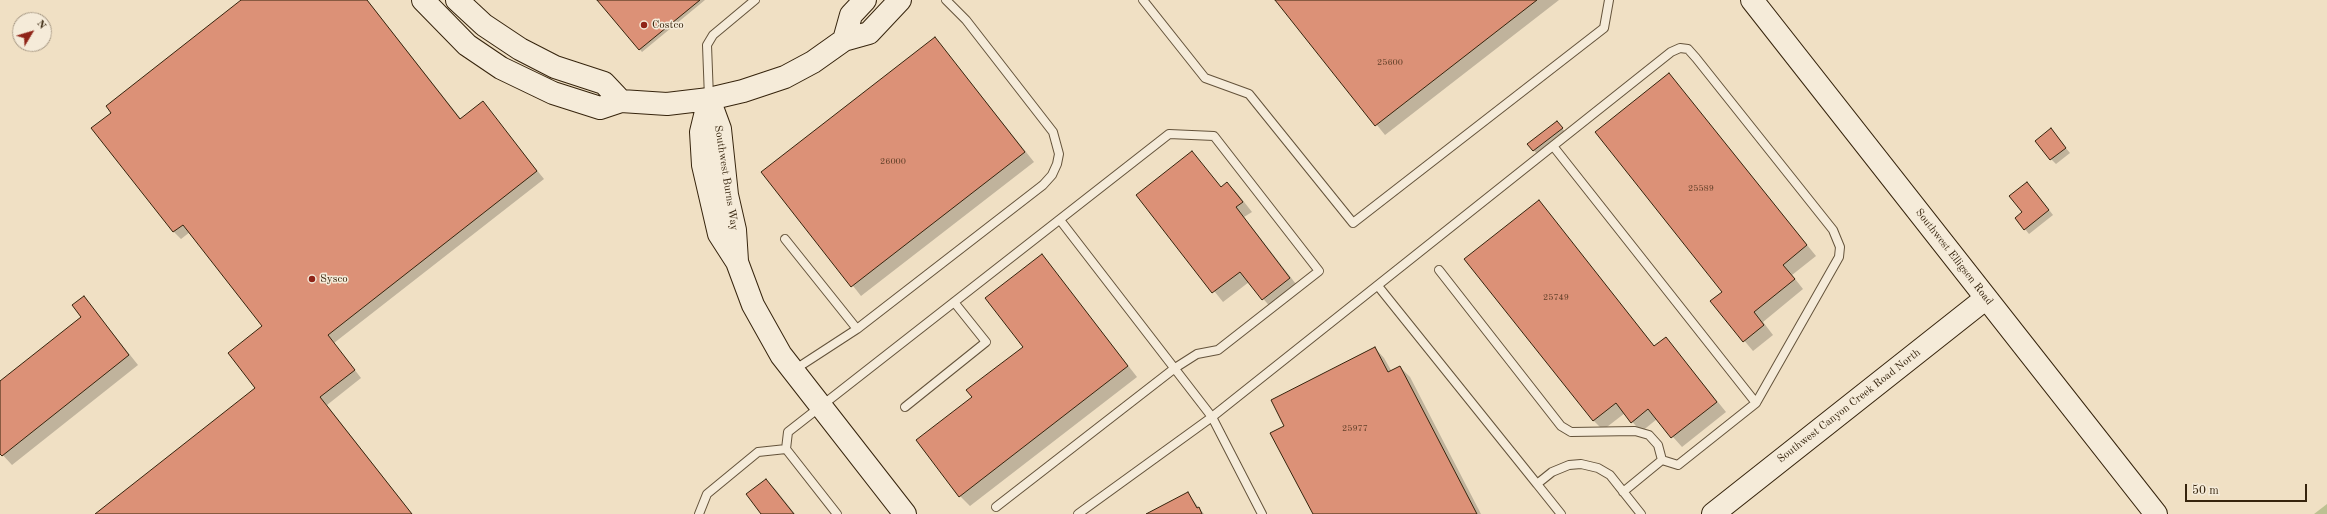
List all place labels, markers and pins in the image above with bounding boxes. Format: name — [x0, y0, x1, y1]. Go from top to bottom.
place label: Costco — [652, 18, 684, 32]
marker: Costco — [639, 20, 649, 30]
place label: Sysco — [320, 272, 348, 286]
marker: Sysco — [307, 274, 317, 284]

